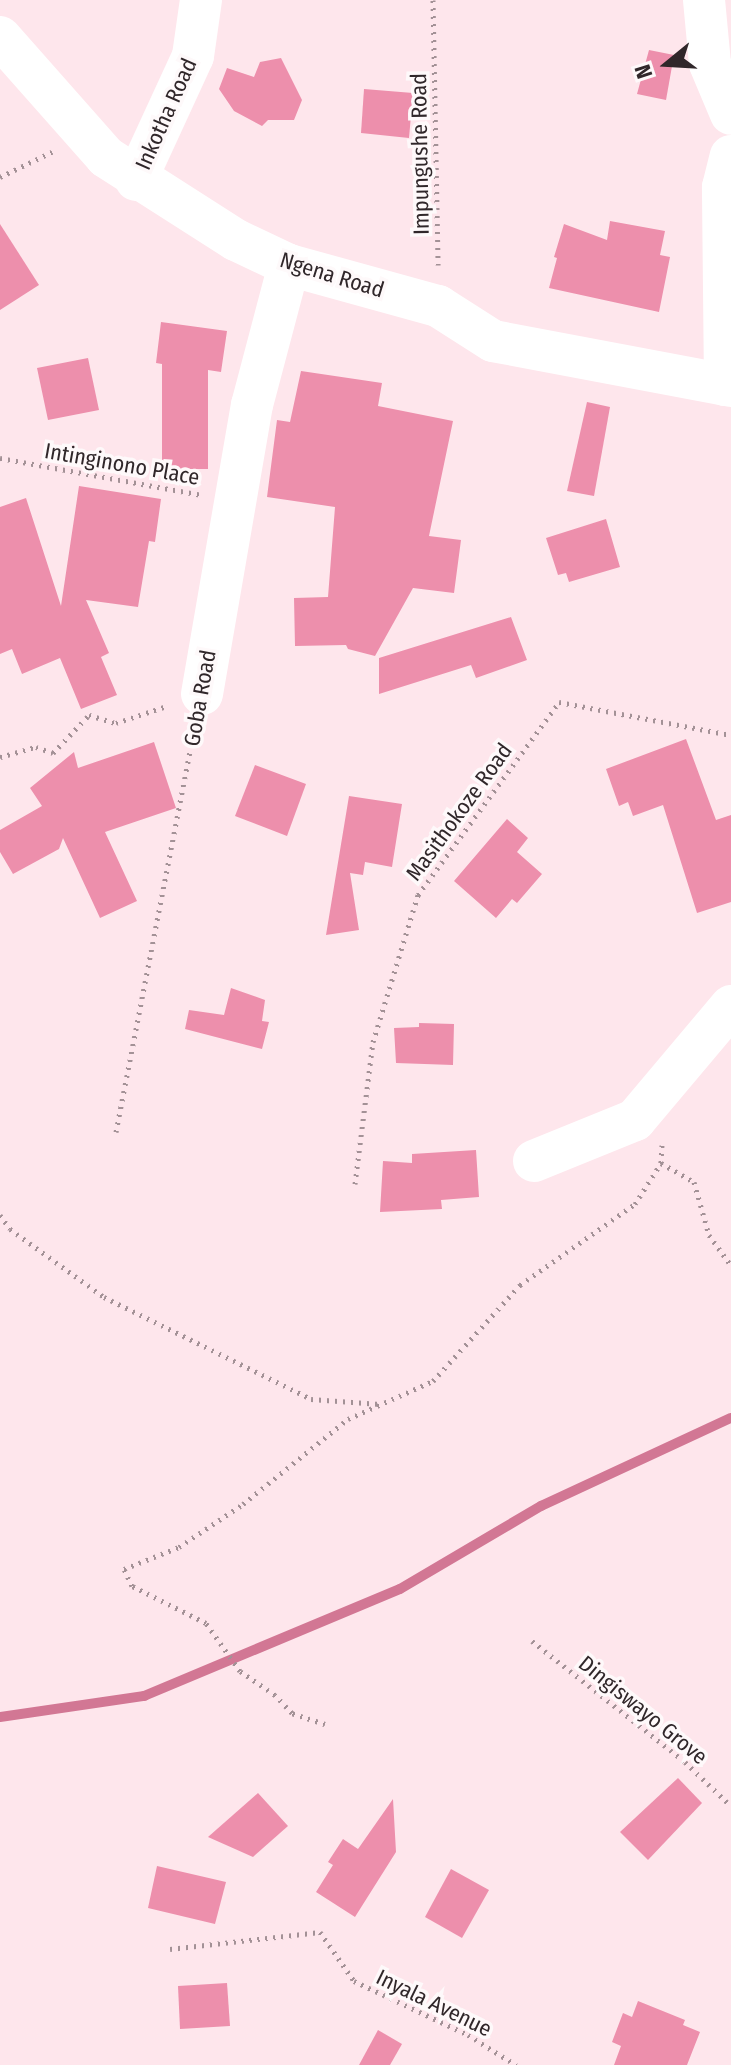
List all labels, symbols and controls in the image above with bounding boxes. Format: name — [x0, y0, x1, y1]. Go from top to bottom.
north arrow — [627, 24, 707, 104]
street label: Inkotha Road — [130, 54, 202, 174]
text: N — [629, 61, 659, 82]
street label: Impungushe Road — [405, 73, 435, 235]
street label: Ngena Road — [277, 247, 387, 303]
street label: Intinginono Place — [43, 437, 201, 491]
street label: Goba Road — [179, 648, 221, 748]
street label: Masithokoze Road — [400, 738, 518, 886]
street label: Dingiswayo Grove — [573, 1650, 713, 1770]
street label: Inyala Avenue — [372, 1964, 496, 2042]

